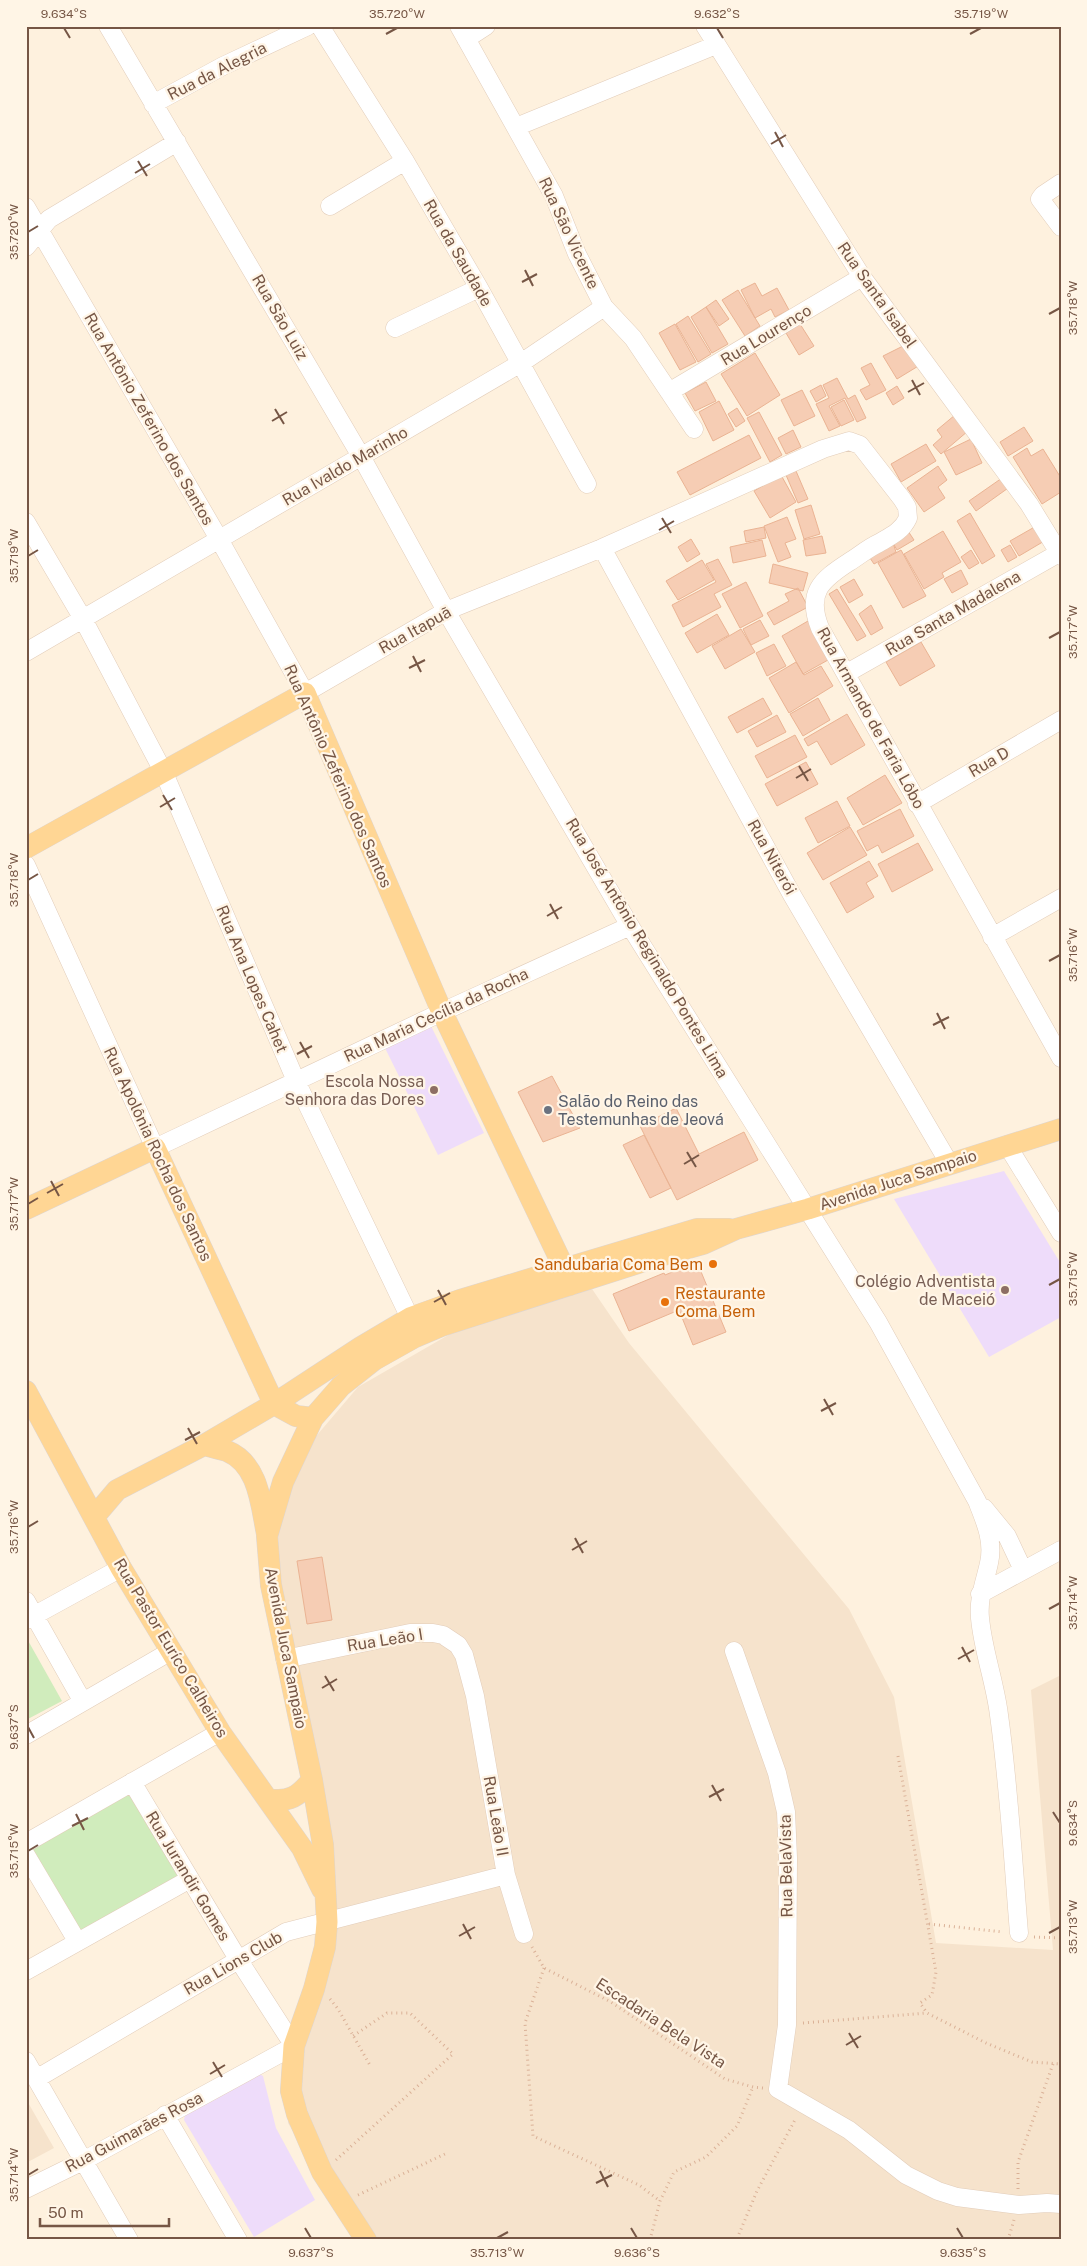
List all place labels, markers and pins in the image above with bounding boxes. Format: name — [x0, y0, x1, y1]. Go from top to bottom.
place label: Escola Nossa Senhora das Dores — [285, 1072, 424, 1109]
marker: Escola Nossa Senhora das Dores — [428, 1084, 440, 1096]
place label: Salão do Reino das Testemunhas de Jeová — [558, 1092, 724, 1129]
marker: Salão do Reino das Testemunhas de Jeová — [542, 1104, 554, 1116]
place label: Sandubaria Coma Bem — [534, 1255, 703, 1274]
marker: Sandubaria Coma Bem — [707, 1258, 719, 1270]
place label: Colégio Adventista de Maceió — [855, 1272, 995, 1309]
place label: Restaurante Coma Bem — [675, 1284, 766, 1321]
marker: Colégio Adventista de Maceió — [999, 1284, 1011, 1296]
marker: Restaurante Coma Bem — [659, 1296, 671, 1308]

